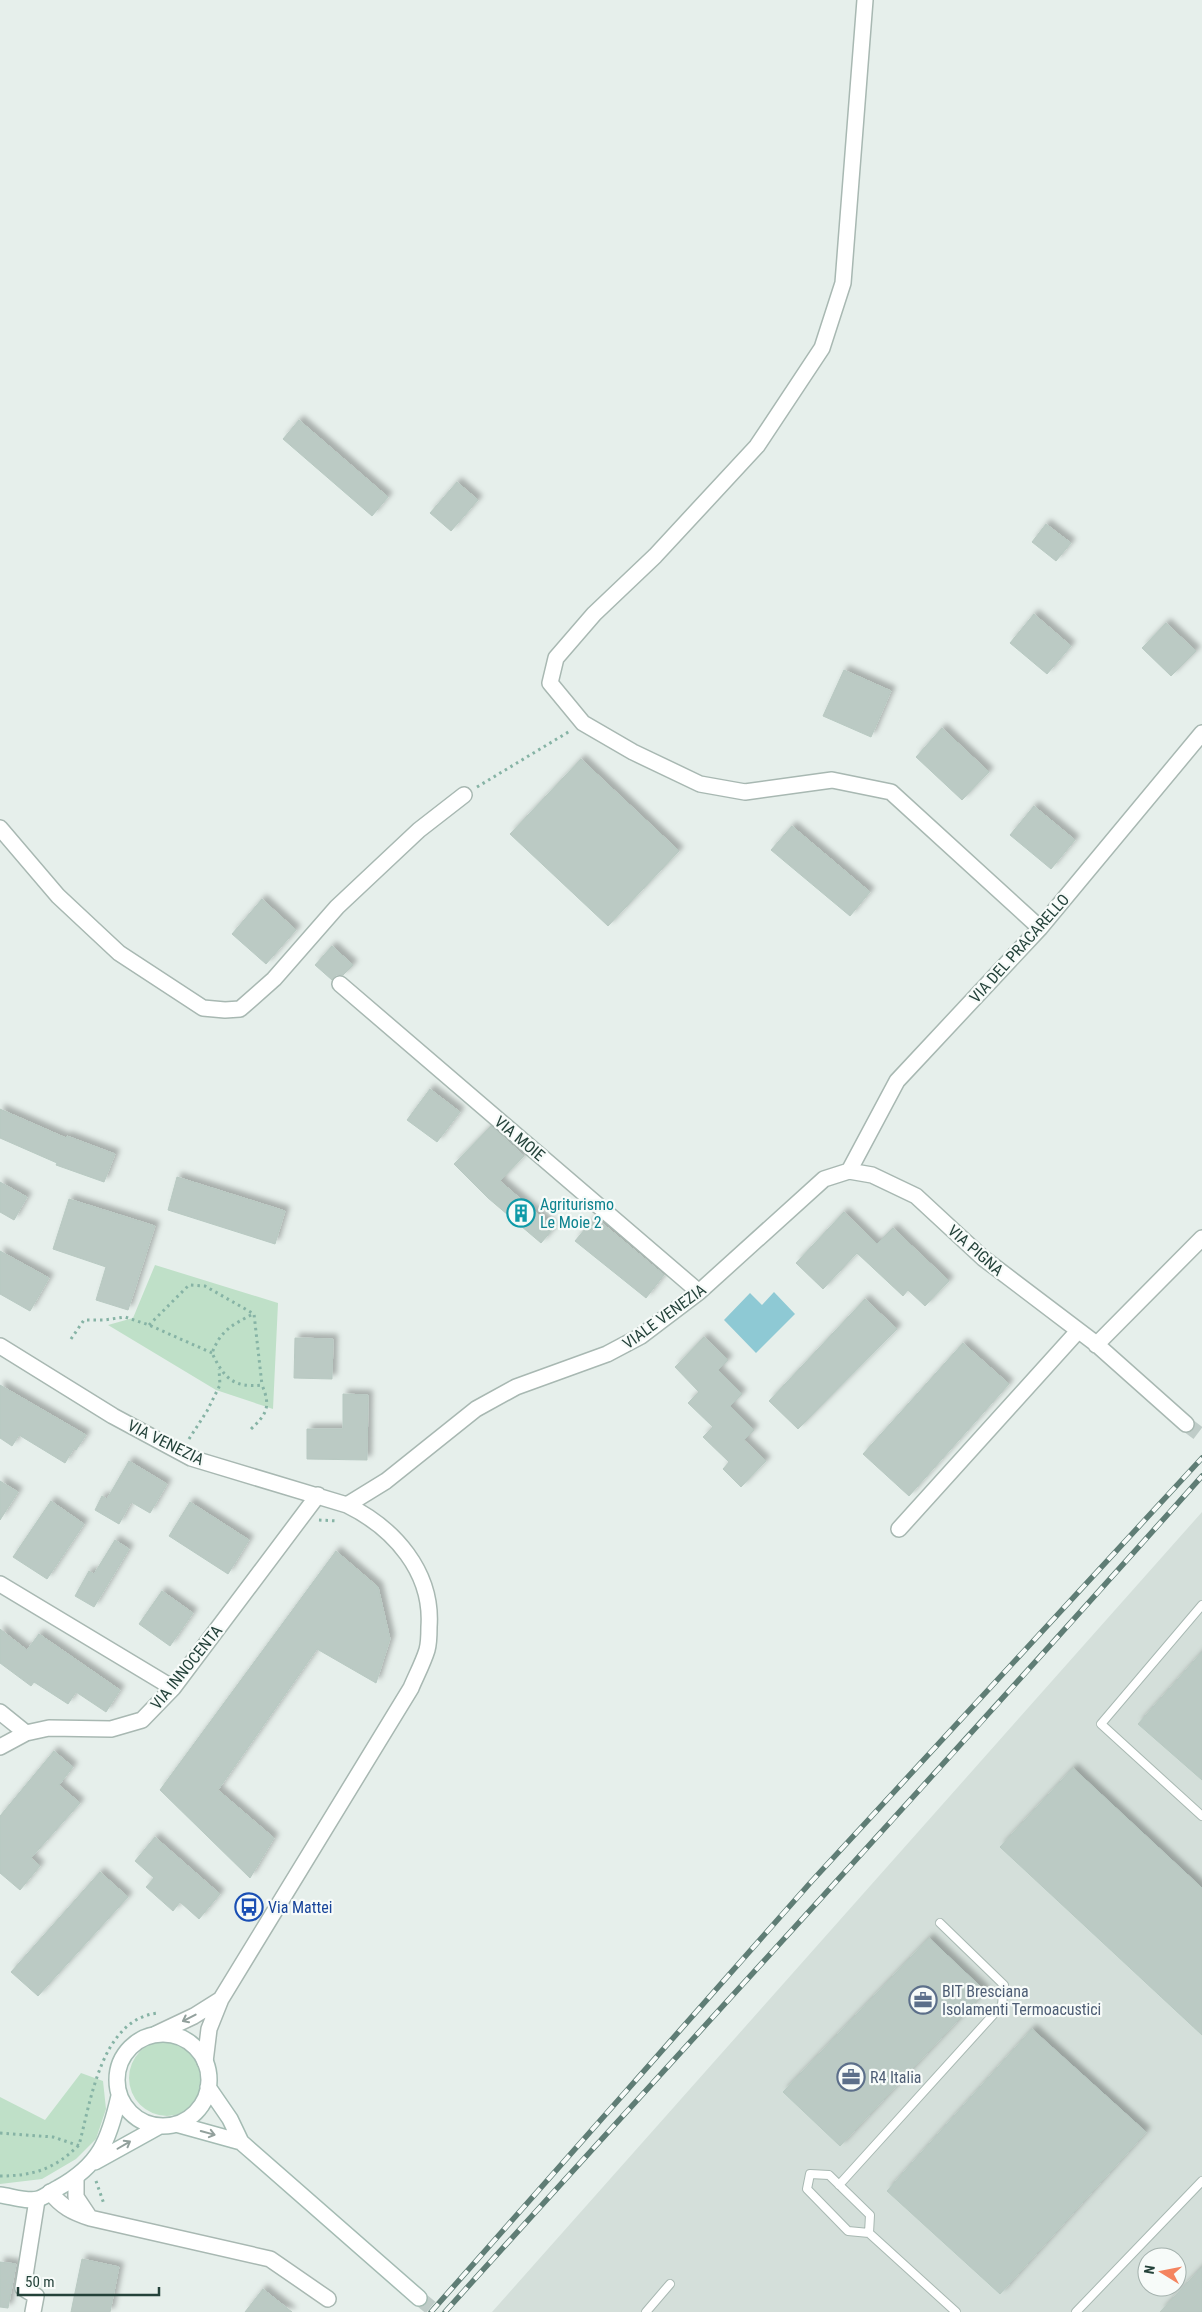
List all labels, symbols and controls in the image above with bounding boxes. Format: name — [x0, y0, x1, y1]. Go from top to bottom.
street label: VIA DEL PRACARELLO — [965, 890, 1073, 1007]
street label: VIA MOIE — [491, 1112, 549, 1165]
place label: Agriturismo Le Moie 2 — [540, 1195, 614, 1232]
building icon: Agriturismo Le Moie 2 — [506, 1198, 536, 1228]
street label: VIA PIGNA — [944, 1221, 1007, 1280]
street label: VIALE VENEZIA — [619, 1280, 710, 1353]
street label: VIA VENEZIA — [125, 1416, 207, 1469]
street label: VIA INNOCENTA — [147, 1621, 226, 1713]
bus stop icon: Via Mattei — [234, 1892, 264, 1922]
place label: Via Mattei — [268, 1898, 332, 1917]
place label: BIT Bresciana Isolamenti Termoacustici — [942, 1982, 1101, 2019]
office icon: BIT Bresciana Isolamenti Termoacustici — [908, 1985, 938, 2015]
one-way arrow — [182, 2013, 197, 2023]
office icon: R4 Italia — [836, 2062, 866, 2092]
place label: R4 Italia — [870, 2068, 921, 2087]
one-way arrow — [200, 2129, 216, 2138]
one-way arrow — [117, 2139, 131, 2149]
north arrow — [1137, 2247, 1187, 2297]
scale bar — [18, 2264, 159, 2296]
text: N — [1141, 2264, 1158, 2275]
text: 50 m — [25, 2273, 55, 2291]

